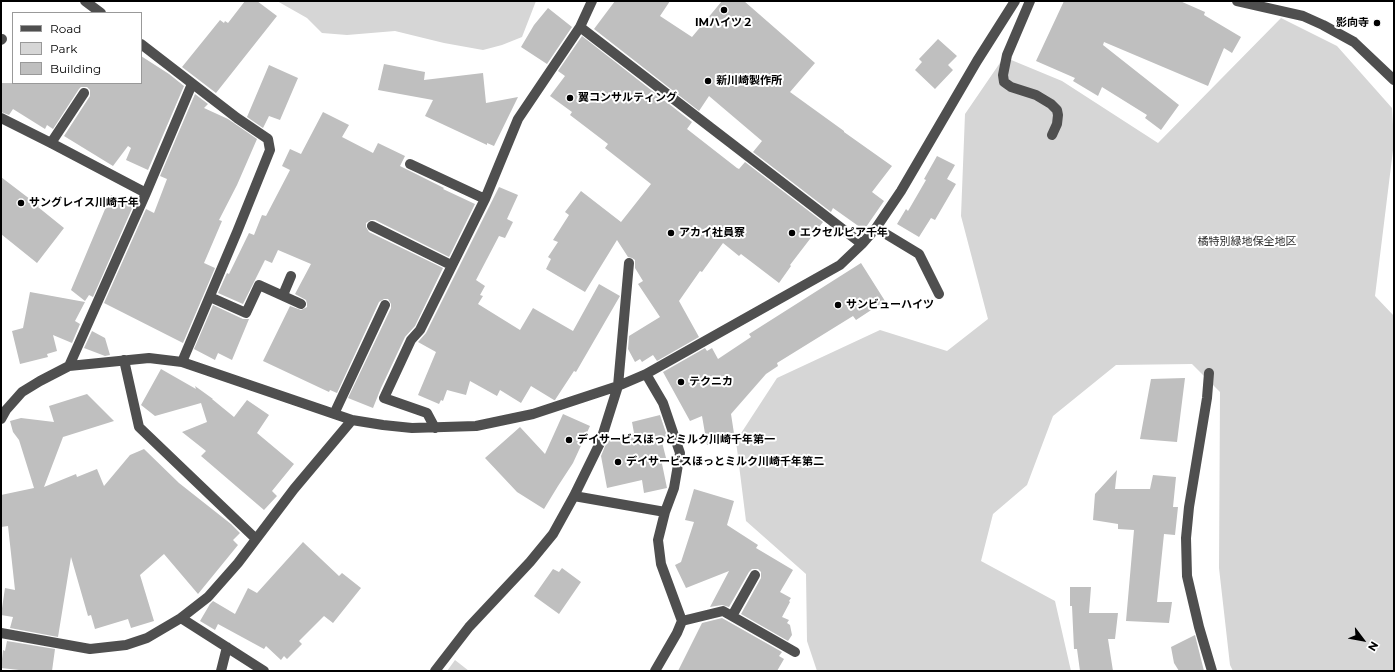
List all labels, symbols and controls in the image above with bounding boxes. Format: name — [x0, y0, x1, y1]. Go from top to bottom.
marker: IMハイツ２ — [719, 5, 729, 15]
legend — [12, 12, 142, 84]
place label: IMハイツ２ — [695, 16, 753, 30]
place label: 影向寺 — [1336, 16, 1369, 30]
marker: 影向寺 — [1372, 18, 1382, 28]
text: Road — [50, 21, 81, 36]
text: Park — [50, 41, 77, 56]
text: Building — [50, 61, 101, 76]
place label: 新川崎製作所 — [716, 74, 782, 88]
marker: 新川崎製作所 — [703, 76, 713, 86]
place label: 翼コンサルティング — [578, 91, 677, 105]
marker: 翼コンサルティング — [565, 93, 575, 103]
place label: サングレイス川崎千年 — [29, 196, 139, 210]
marker: サングレイス川崎千年 — [16, 198, 26, 208]
place label: アカイ社員寮 — [679, 226, 745, 240]
place label: エクセルピア千年 — [800, 226, 888, 240]
marker: アカイ社員寮 — [666, 228, 676, 238]
marker: エクセルピア千年 — [787, 228, 797, 238]
park label: 橘特別緑地保全地区 — [1198, 235, 1296, 249]
place label: サンビューハイツ — [846, 298, 934, 312]
marker: サンビューハイツ — [833, 300, 843, 310]
place label: テクニカ — [689, 375, 733, 389]
marker: テクニカ — [676, 377, 686, 387]
place label: デイサービスほっとミルク川崎千年第一 — [577, 433, 775, 447]
marker: デイサービスほっとミルク川崎千年第一 — [564, 435, 574, 445]
place label: デイサービスほっとミルク川崎千年第二 — [626, 455, 824, 469]
marker: デイサービスほっとミルク川崎千年第二 — [613, 457, 623, 467]
north arrow — [1343, 620, 1383, 660]
text: N — [1365, 639, 1381, 654]

